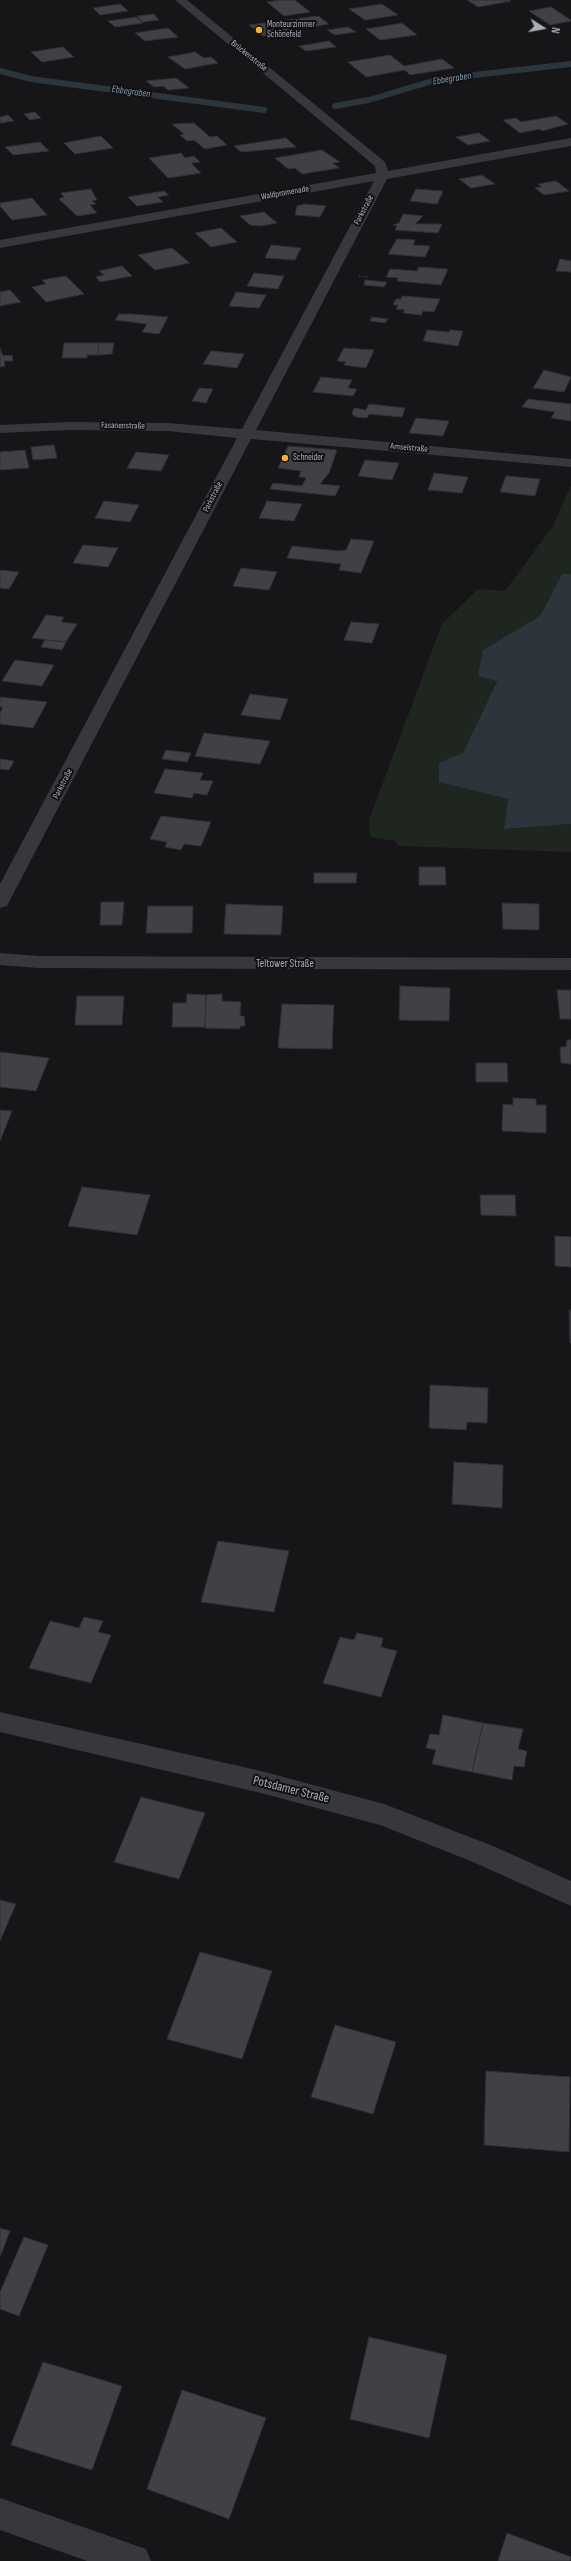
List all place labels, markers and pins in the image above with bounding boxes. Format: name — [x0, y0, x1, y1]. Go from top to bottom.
place label: Monteurzimmer Schönefeld — [267, 20, 315, 41]
marker: Monteurzimmer Schönefeld — [254, 25, 264, 35]
marker: Schneider — [280, 453, 290, 463]
place label: Schneider — [293, 453, 323, 463]

